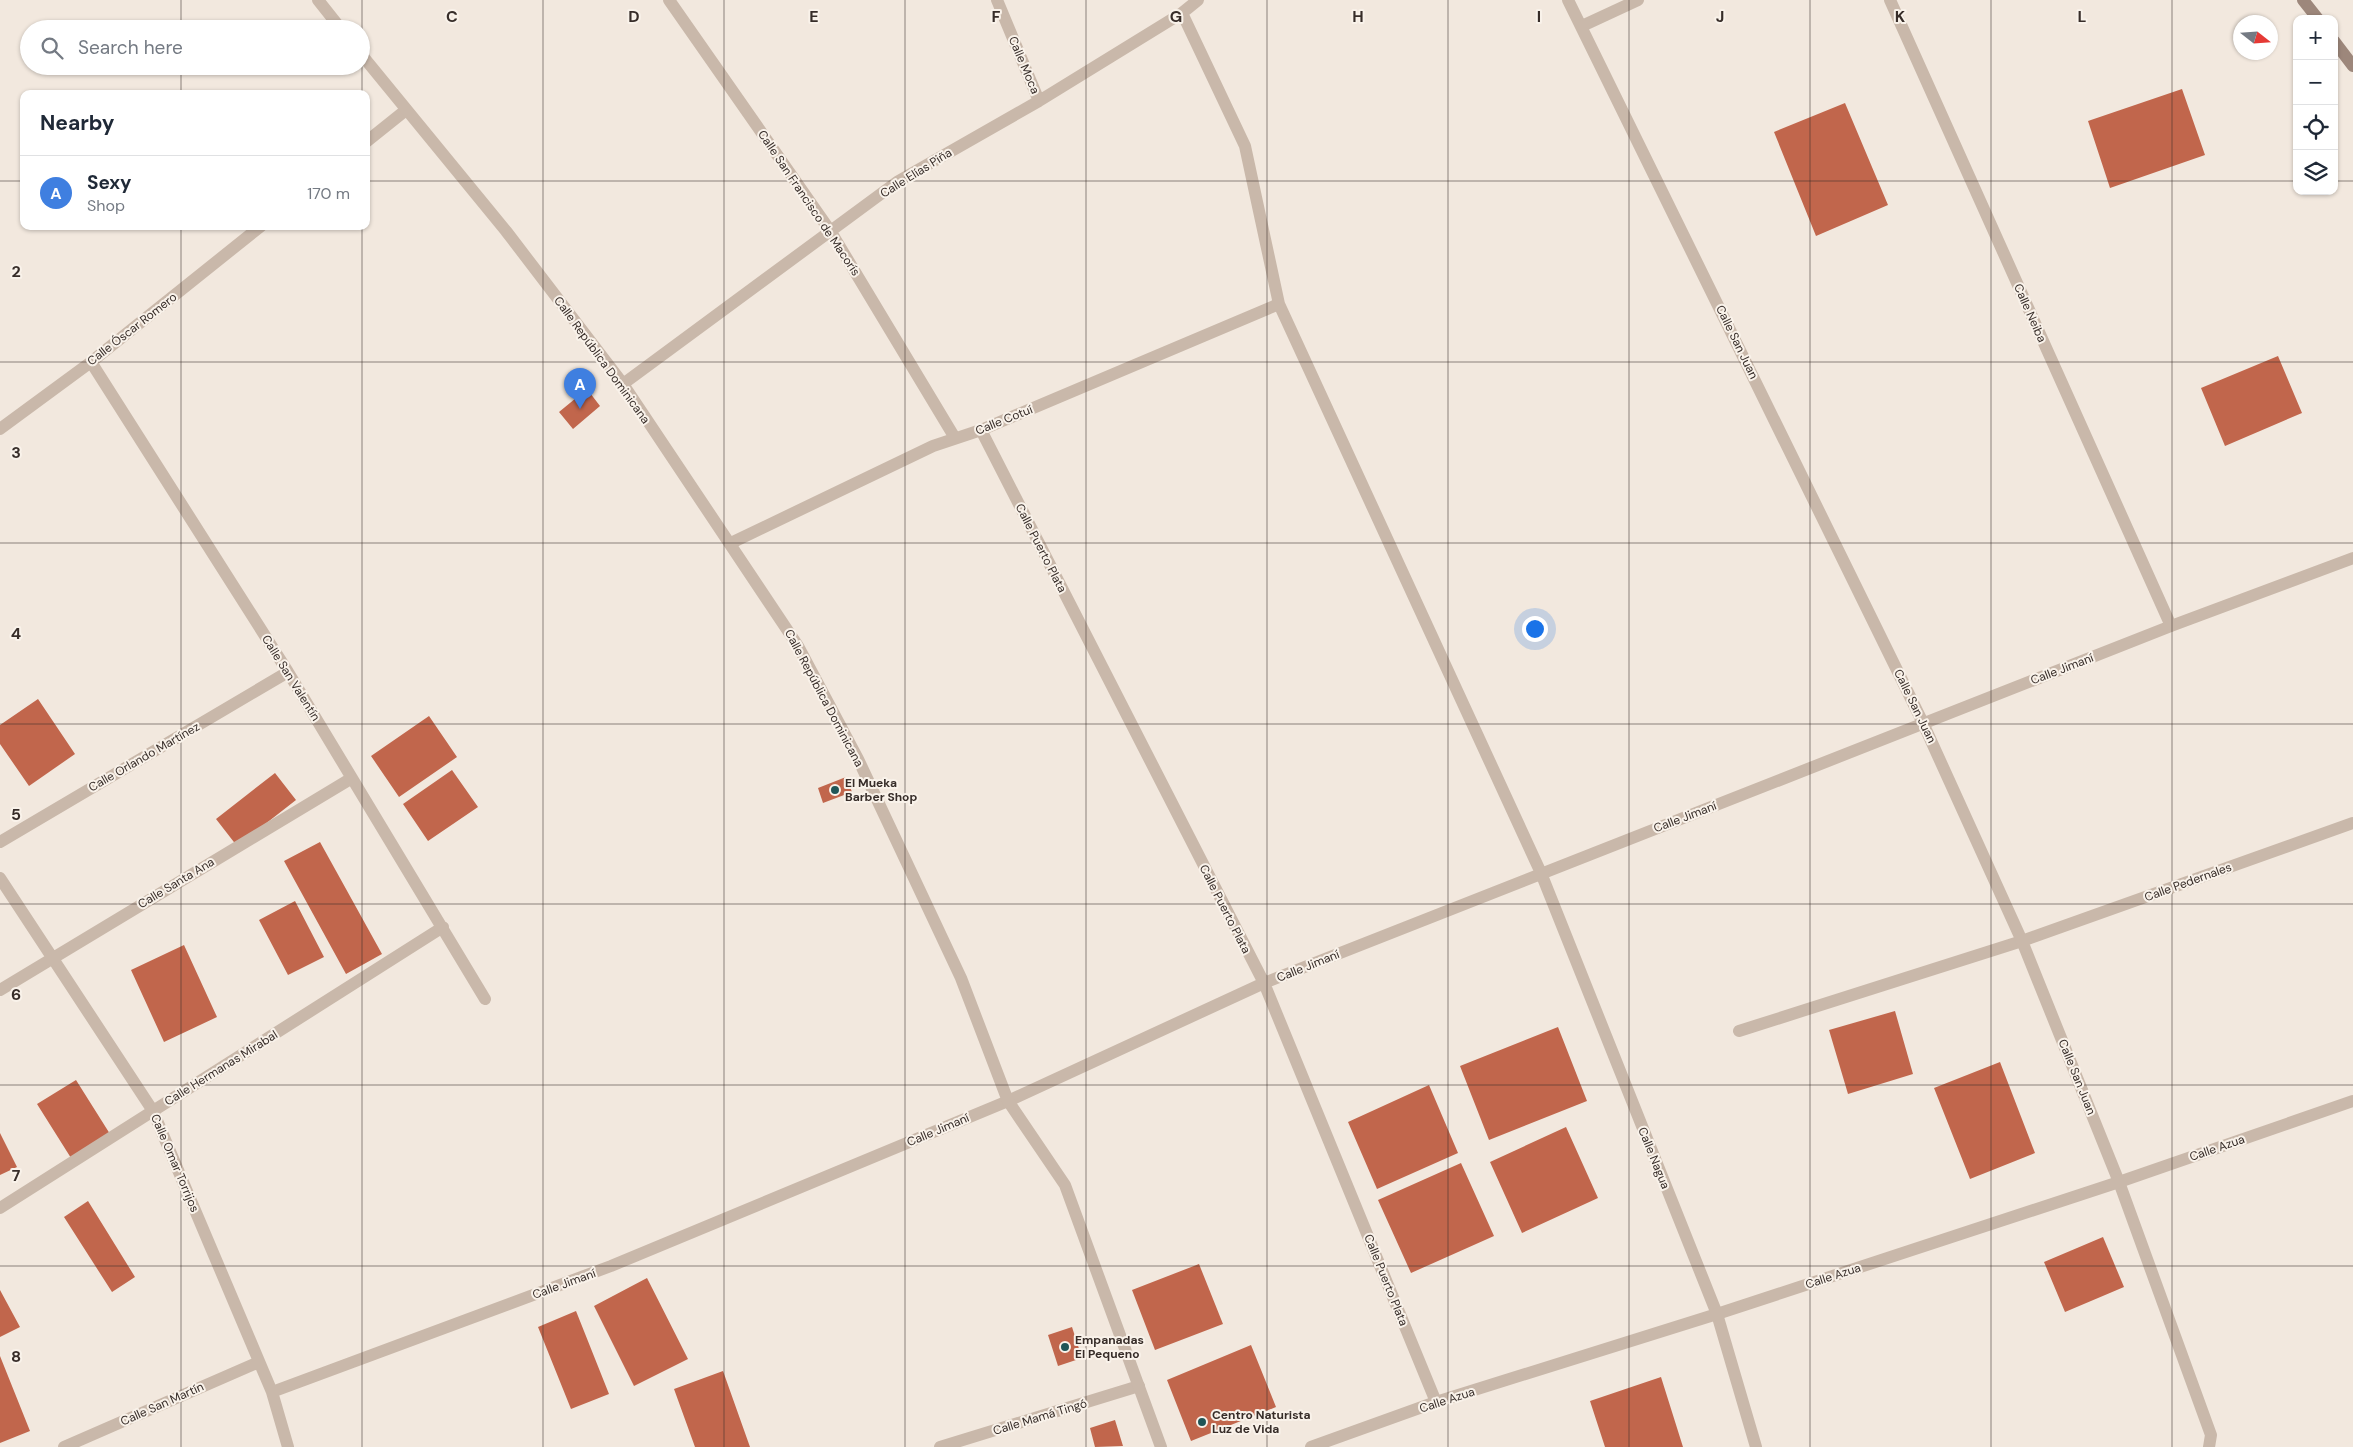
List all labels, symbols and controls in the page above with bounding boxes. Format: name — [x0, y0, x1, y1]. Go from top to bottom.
text: C — [446, 6, 458, 27]
text: D — [628, 6, 640, 27]
text: E — [809, 6, 819, 27]
text: F — [992, 6, 1001, 27]
text: G — [1170, 6, 1182, 27]
text: H — [1352, 6, 1364, 27]
text: I — [1537, 6, 1541, 27]
text: J — [1716, 6, 1724, 27]
text: K — [1895, 6, 1906, 27]
text: L — [2078, 6, 2087, 27]
north arrow — [2233, 15, 2278, 60]
map controls — [2293, 15, 2338, 195]
button: + — [2293, 15, 2338, 60]
search box — [20, 20, 370, 75]
icon: search — [38, 34, 66, 62]
street label: Calle Moca — [1005, 34, 1043, 96]
text: Search here — [78, 35, 183, 60]
button: − — [2293, 60, 2338, 105]
button: locate — [2293, 105, 2338, 150]
text: Nearby — [40, 109, 114, 137]
street label: Calle San Francisco de Macorís — [754, 127, 864, 279]
street label: Calle Elías Piña — [877, 145, 955, 201]
button: layers — [2293, 150, 2338, 195]
text: Sexy — [87, 170, 132, 195]
text: A — [50, 183, 62, 204]
text: 170 m — [307, 183, 350, 204]
text: Shop — [87, 195, 125, 216]
text: 2 — [11, 261, 21, 282]
street label: Calle Neiba — [2010, 281, 2050, 345]
street label: Calle Óscar Romero — [84, 289, 180, 369]
street label: Calle República Dominicana — [550, 293, 654, 427]
street label: Calle San Juan — [1712, 302, 1762, 382]
pin: A — [564, 368, 596, 409]
street label: Calle Cotuí — [973, 401, 1035, 439]
text: 3 — [11, 442, 21, 463]
street label: Calle Puerto Plata — [1012, 501, 1070, 595]
your location — [1522, 616, 1548, 642]
text: 4 — [11, 623, 21, 644]
street label: Calle República Dominicana — [781, 626, 867, 770]
street label: Calle San Valentín — [258, 632, 324, 724]
street label: Calle Jimaní — [2028, 650, 2096, 688]
street label: Calle San Juan — [1890, 666, 1940, 746]
street label: Calle Orlando Martínez — [86, 719, 202, 795]
place label: El Mueka Barber Shop — [845, 775, 917, 805]
marker: El Mueka Barber Shop — [829, 784, 841, 796]
street label: Calle Jimaní — [1651, 798, 1719, 836]
text: 5 — [11, 804, 21, 825]
street label: Calle Santa Ana — [135, 854, 217, 912]
street label: Calle Pedernales — [2142, 859, 2234, 905]
street label: Calle Puerto Plata — [1196, 862, 1254, 956]
street label: Calle Jimaní — [1274, 946, 1342, 986]
text: 6 — [11, 984, 21, 1005]
street label: Calle Hermanas Mirabal — [161, 1027, 281, 1109]
street label: Calle San Juan — [2055, 1037, 2100, 1117]
street label: Calle Jimaní — [904, 1110, 972, 1150]
street label: Calle Omar Torrijos — [147, 1111, 203, 1215]
street label: Calle Nagua — [1634, 1125, 1674, 1191]
street label: Calle Azua — [2187, 1131, 2247, 1165]
text: 7 — [12, 1165, 21, 1186]
street label: Calle Puerto Plata — [1360, 1232, 1412, 1328]
street label: Calle Azua — [1803, 1260, 1863, 1292]
street label: Calle Jimaní — [530, 1265, 598, 1303]
place label: Empanadas El Pequeno — [1075, 1332, 1144, 1362]
marker: Empanadas El Pequeno — [1059, 1341, 1071, 1353]
text: 8 — [11, 1346, 21, 1367]
street label: Calle San Martín — [118, 1378, 206, 1429]
street label: Calle Azua — [1417, 1384, 1477, 1416]
street label: Calle Mamá Tingó — [991, 1395, 1089, 1439]
place label: Centro Naturista Luz de Vida — [1212, 1407, 1311, 1437]
marker: Centro Naturista Luz de Vida — [1196, 1416, 1208, 1428]

